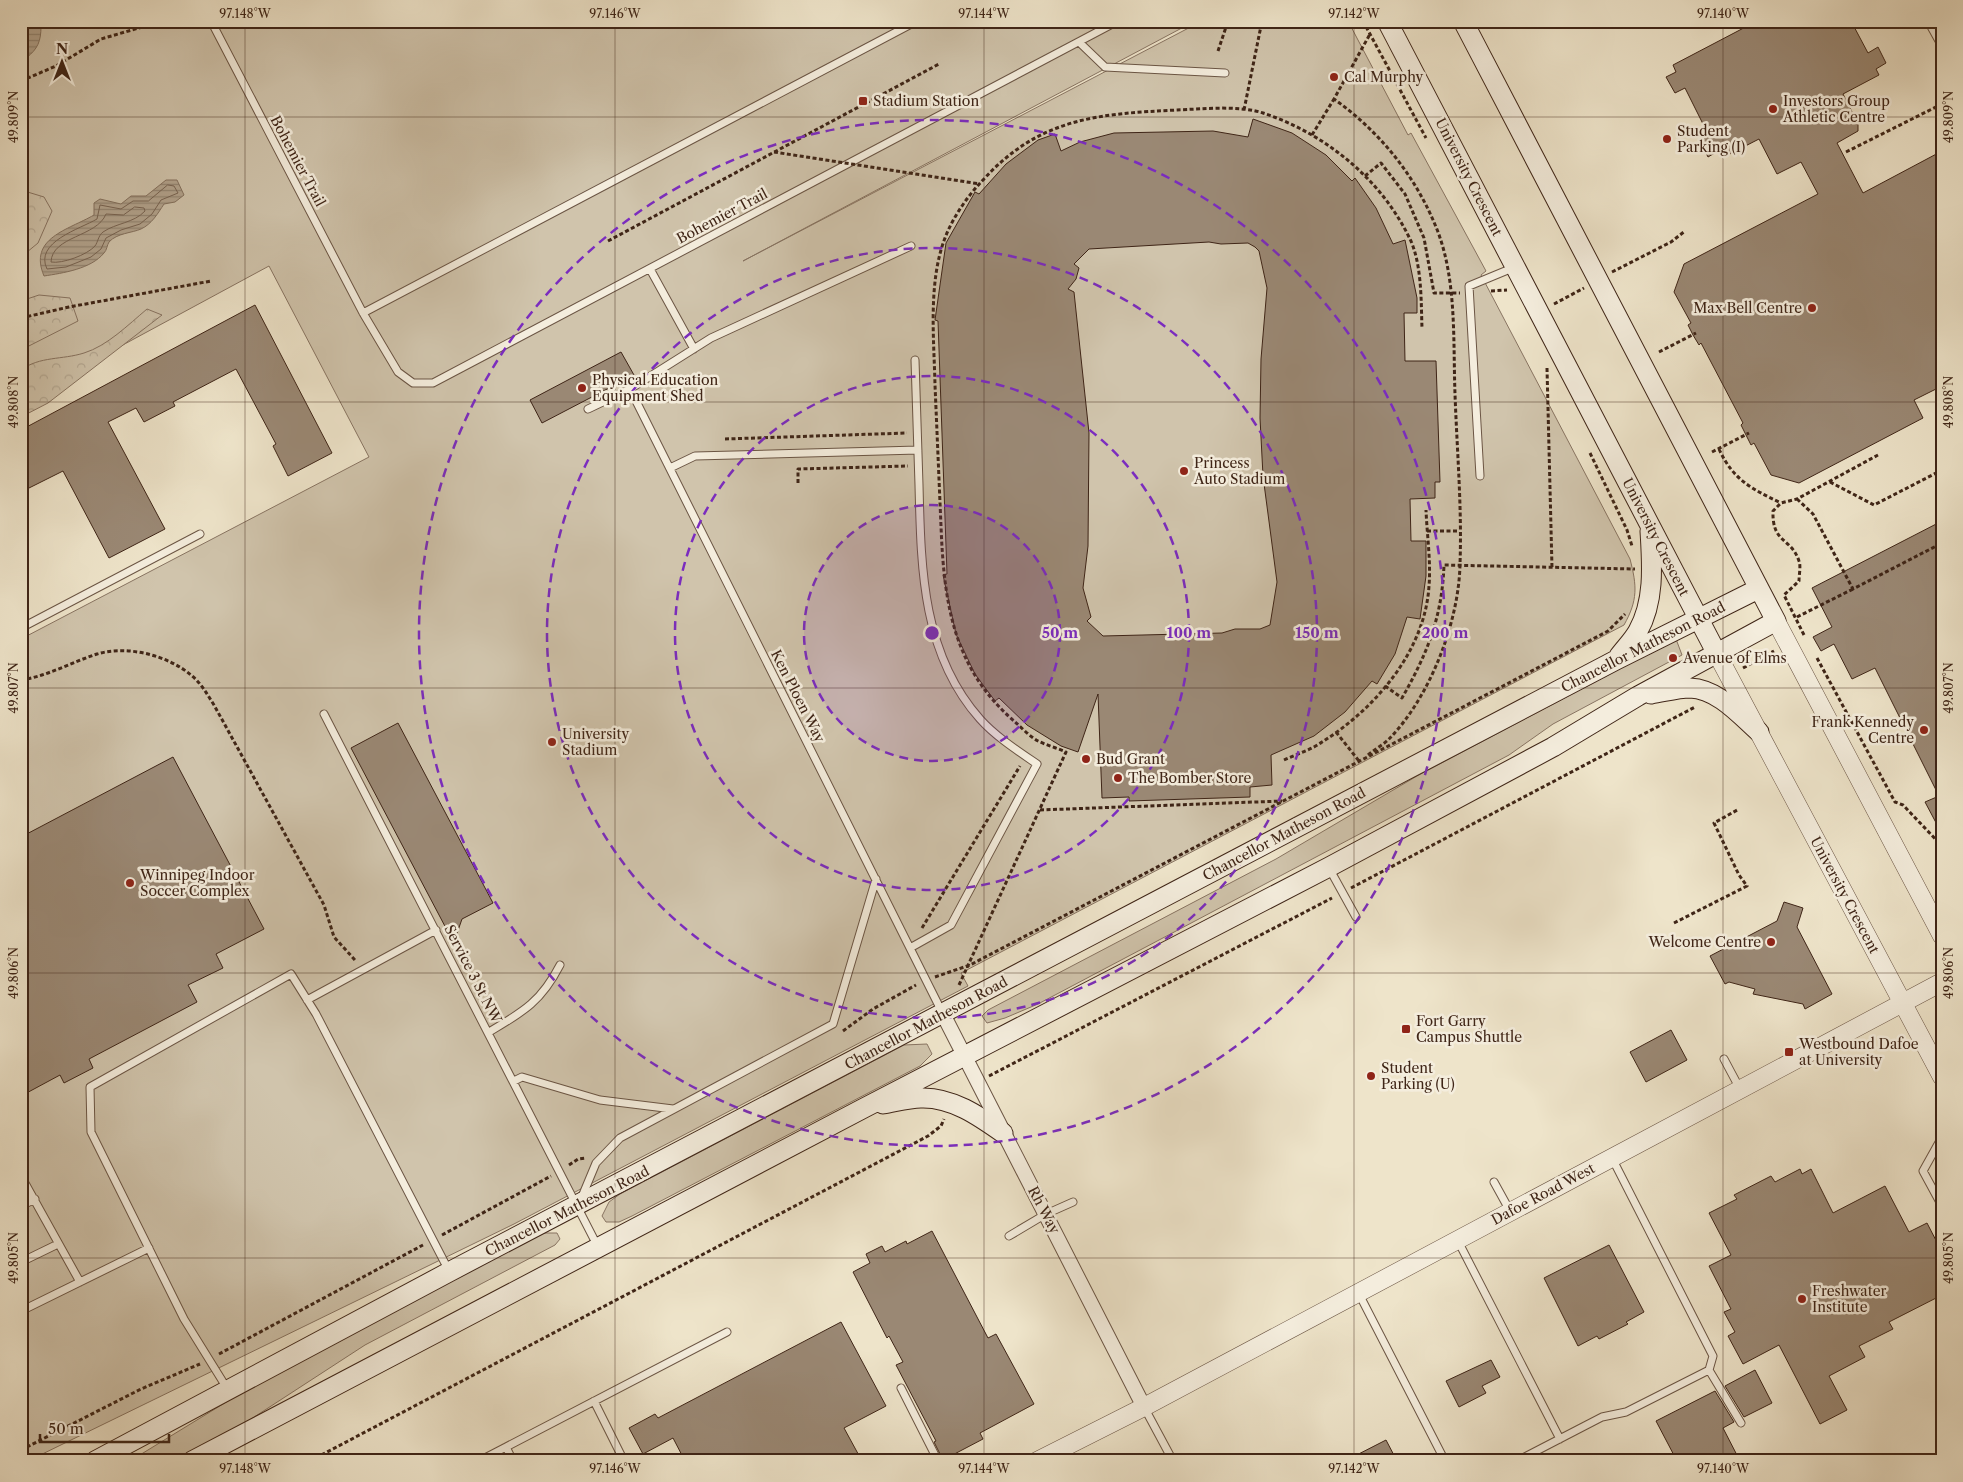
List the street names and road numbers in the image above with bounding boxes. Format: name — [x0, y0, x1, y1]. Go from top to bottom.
street label: Bohemier Trail — [266, 112, 330, 210]
street label: University Crescent — [1431, 115, 1507, 239]
street label: Bohemier Trail — [673, 184, 771, 248]
street label: University Crescent — [1618, 475, 1694, 599]
street label: Chancellor Matheson Road — [1558, 597, 1729, 696]
street label: Ken Ploen Way — [767, 647, 829, 746]
street label: Chancellor Matheson Road — [1199, 783, 1369, 885]
street label: University Crescent — [1807, 833, 1883, 957]
street label: Service 3 St NW — [440, 922, 506, 1027]
street label: Chancellor Matheson Road — [841, 972, 1011, 1074]
street label: Dafoe Road West — [1488, 1159, 1598, 1229]
street label: Chancellor Matheson Road — [482, 1161, 653, 1260]
street label: Rh Way — [1024, 1183, 1064, 1237]

